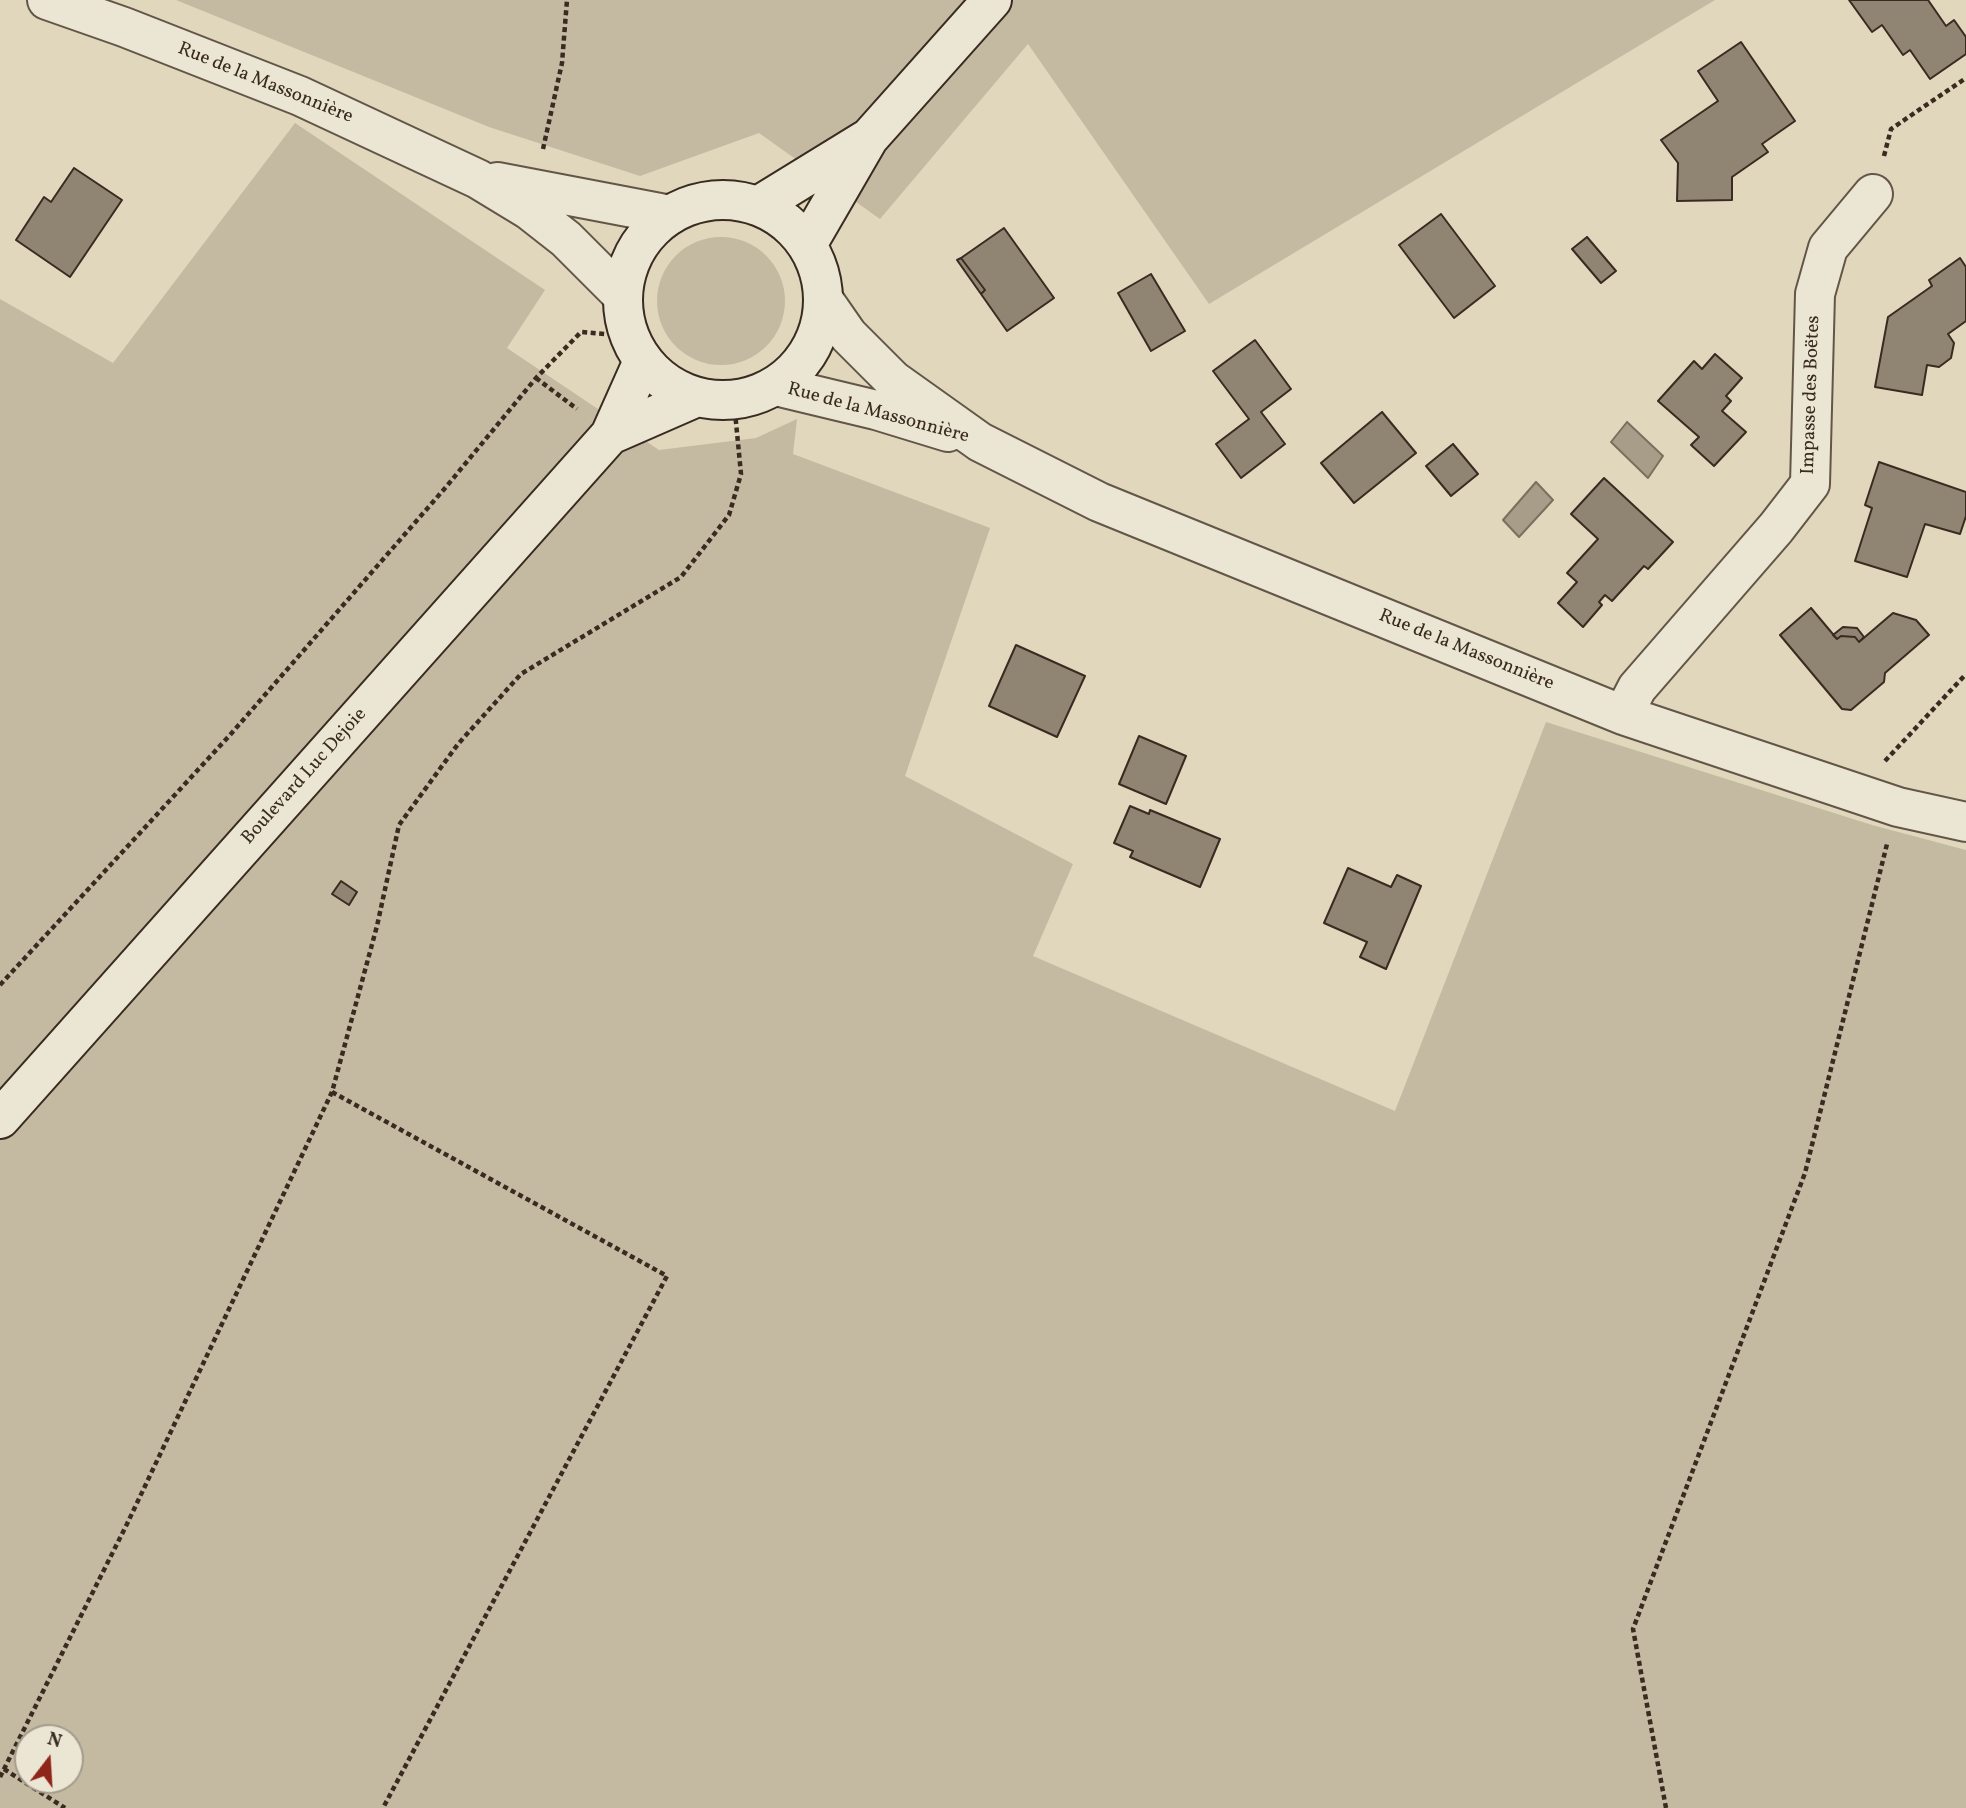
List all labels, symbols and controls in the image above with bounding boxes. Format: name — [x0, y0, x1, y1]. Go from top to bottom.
street label: Rue de la Massonnière — [174, 38, 356, 130]
street label: Impasse des Boëtes — [1798, 315, 1826, 475]
street label: Rue de la Massonnière — [785, 379, 971, 449]
street label: Rue de la Massonnière — [1375, 605, 1557, 697]
street label: Boulevard Luc Dejoie — [238, 704, 372, 850]
north arrow — [14, 1724, 84, 1794]
text: N — [44, 1726, 65, 1755]

